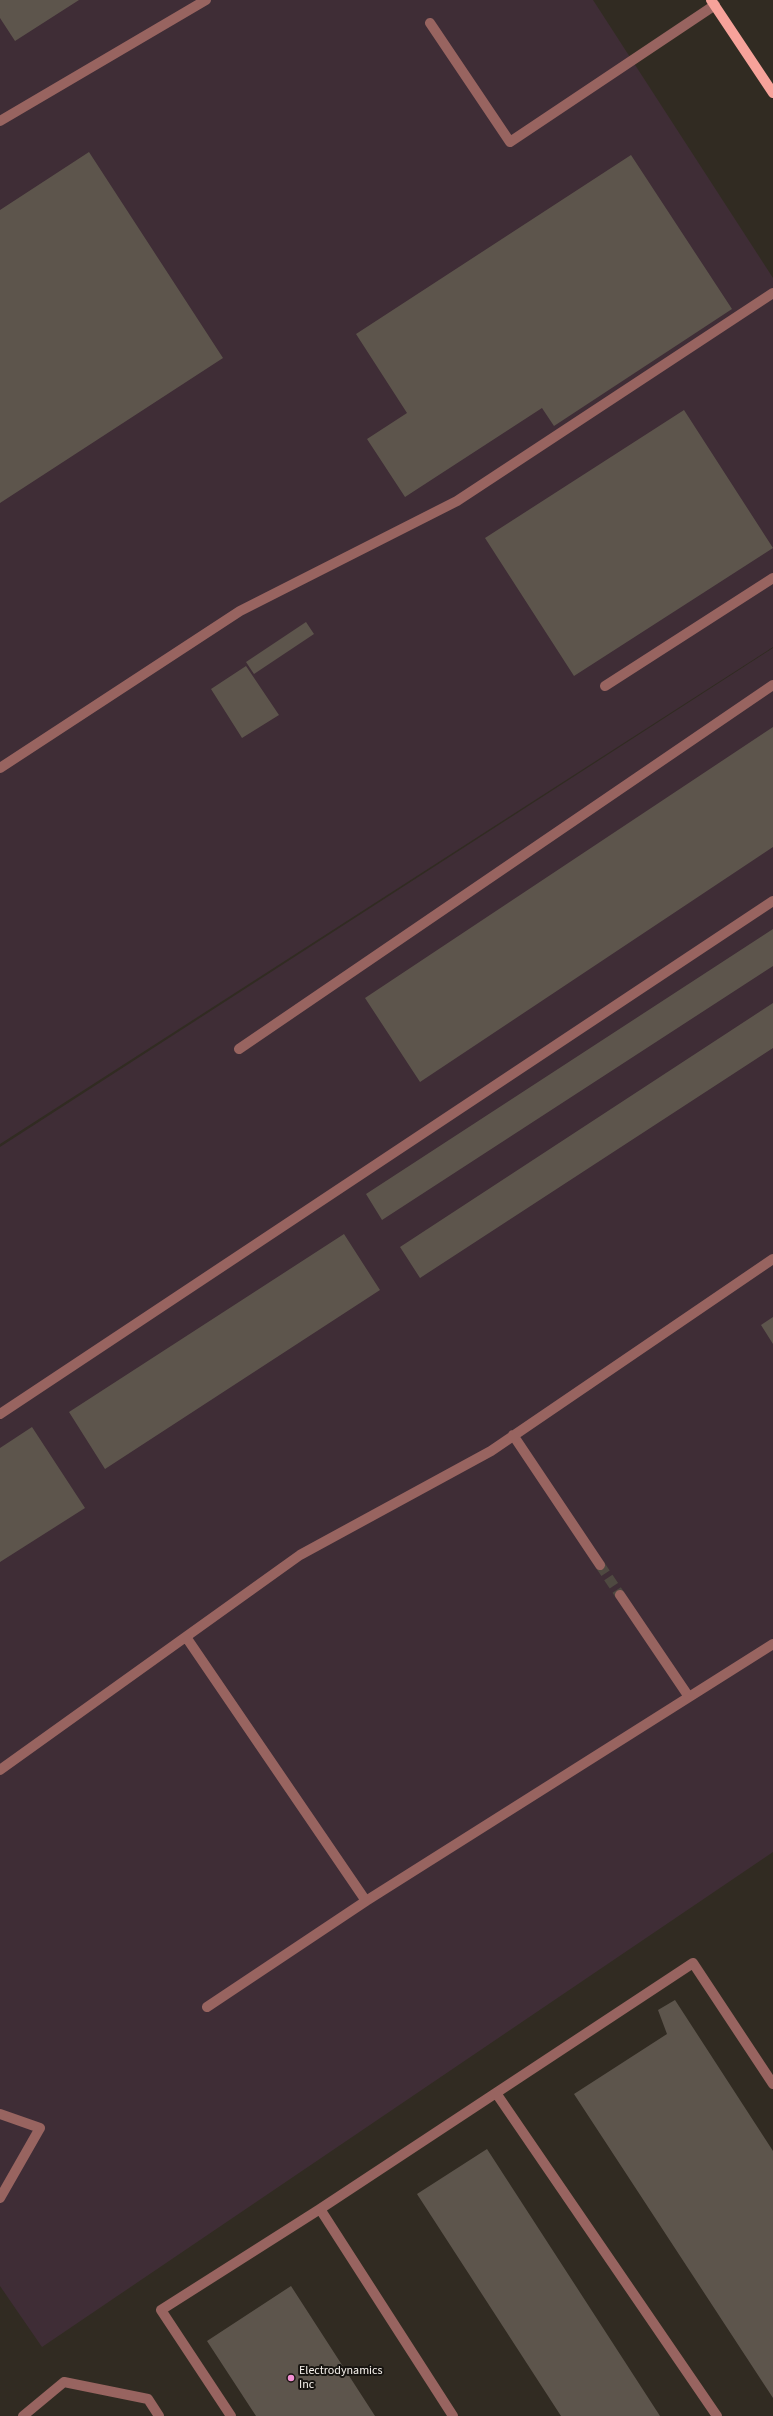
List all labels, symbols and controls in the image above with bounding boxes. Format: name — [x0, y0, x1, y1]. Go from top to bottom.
place label: Electrodynamics Inc — [299, 2364, 383, 2392]
marker: Electrodynamics Inc — [286, 2373, 296, 2383]

